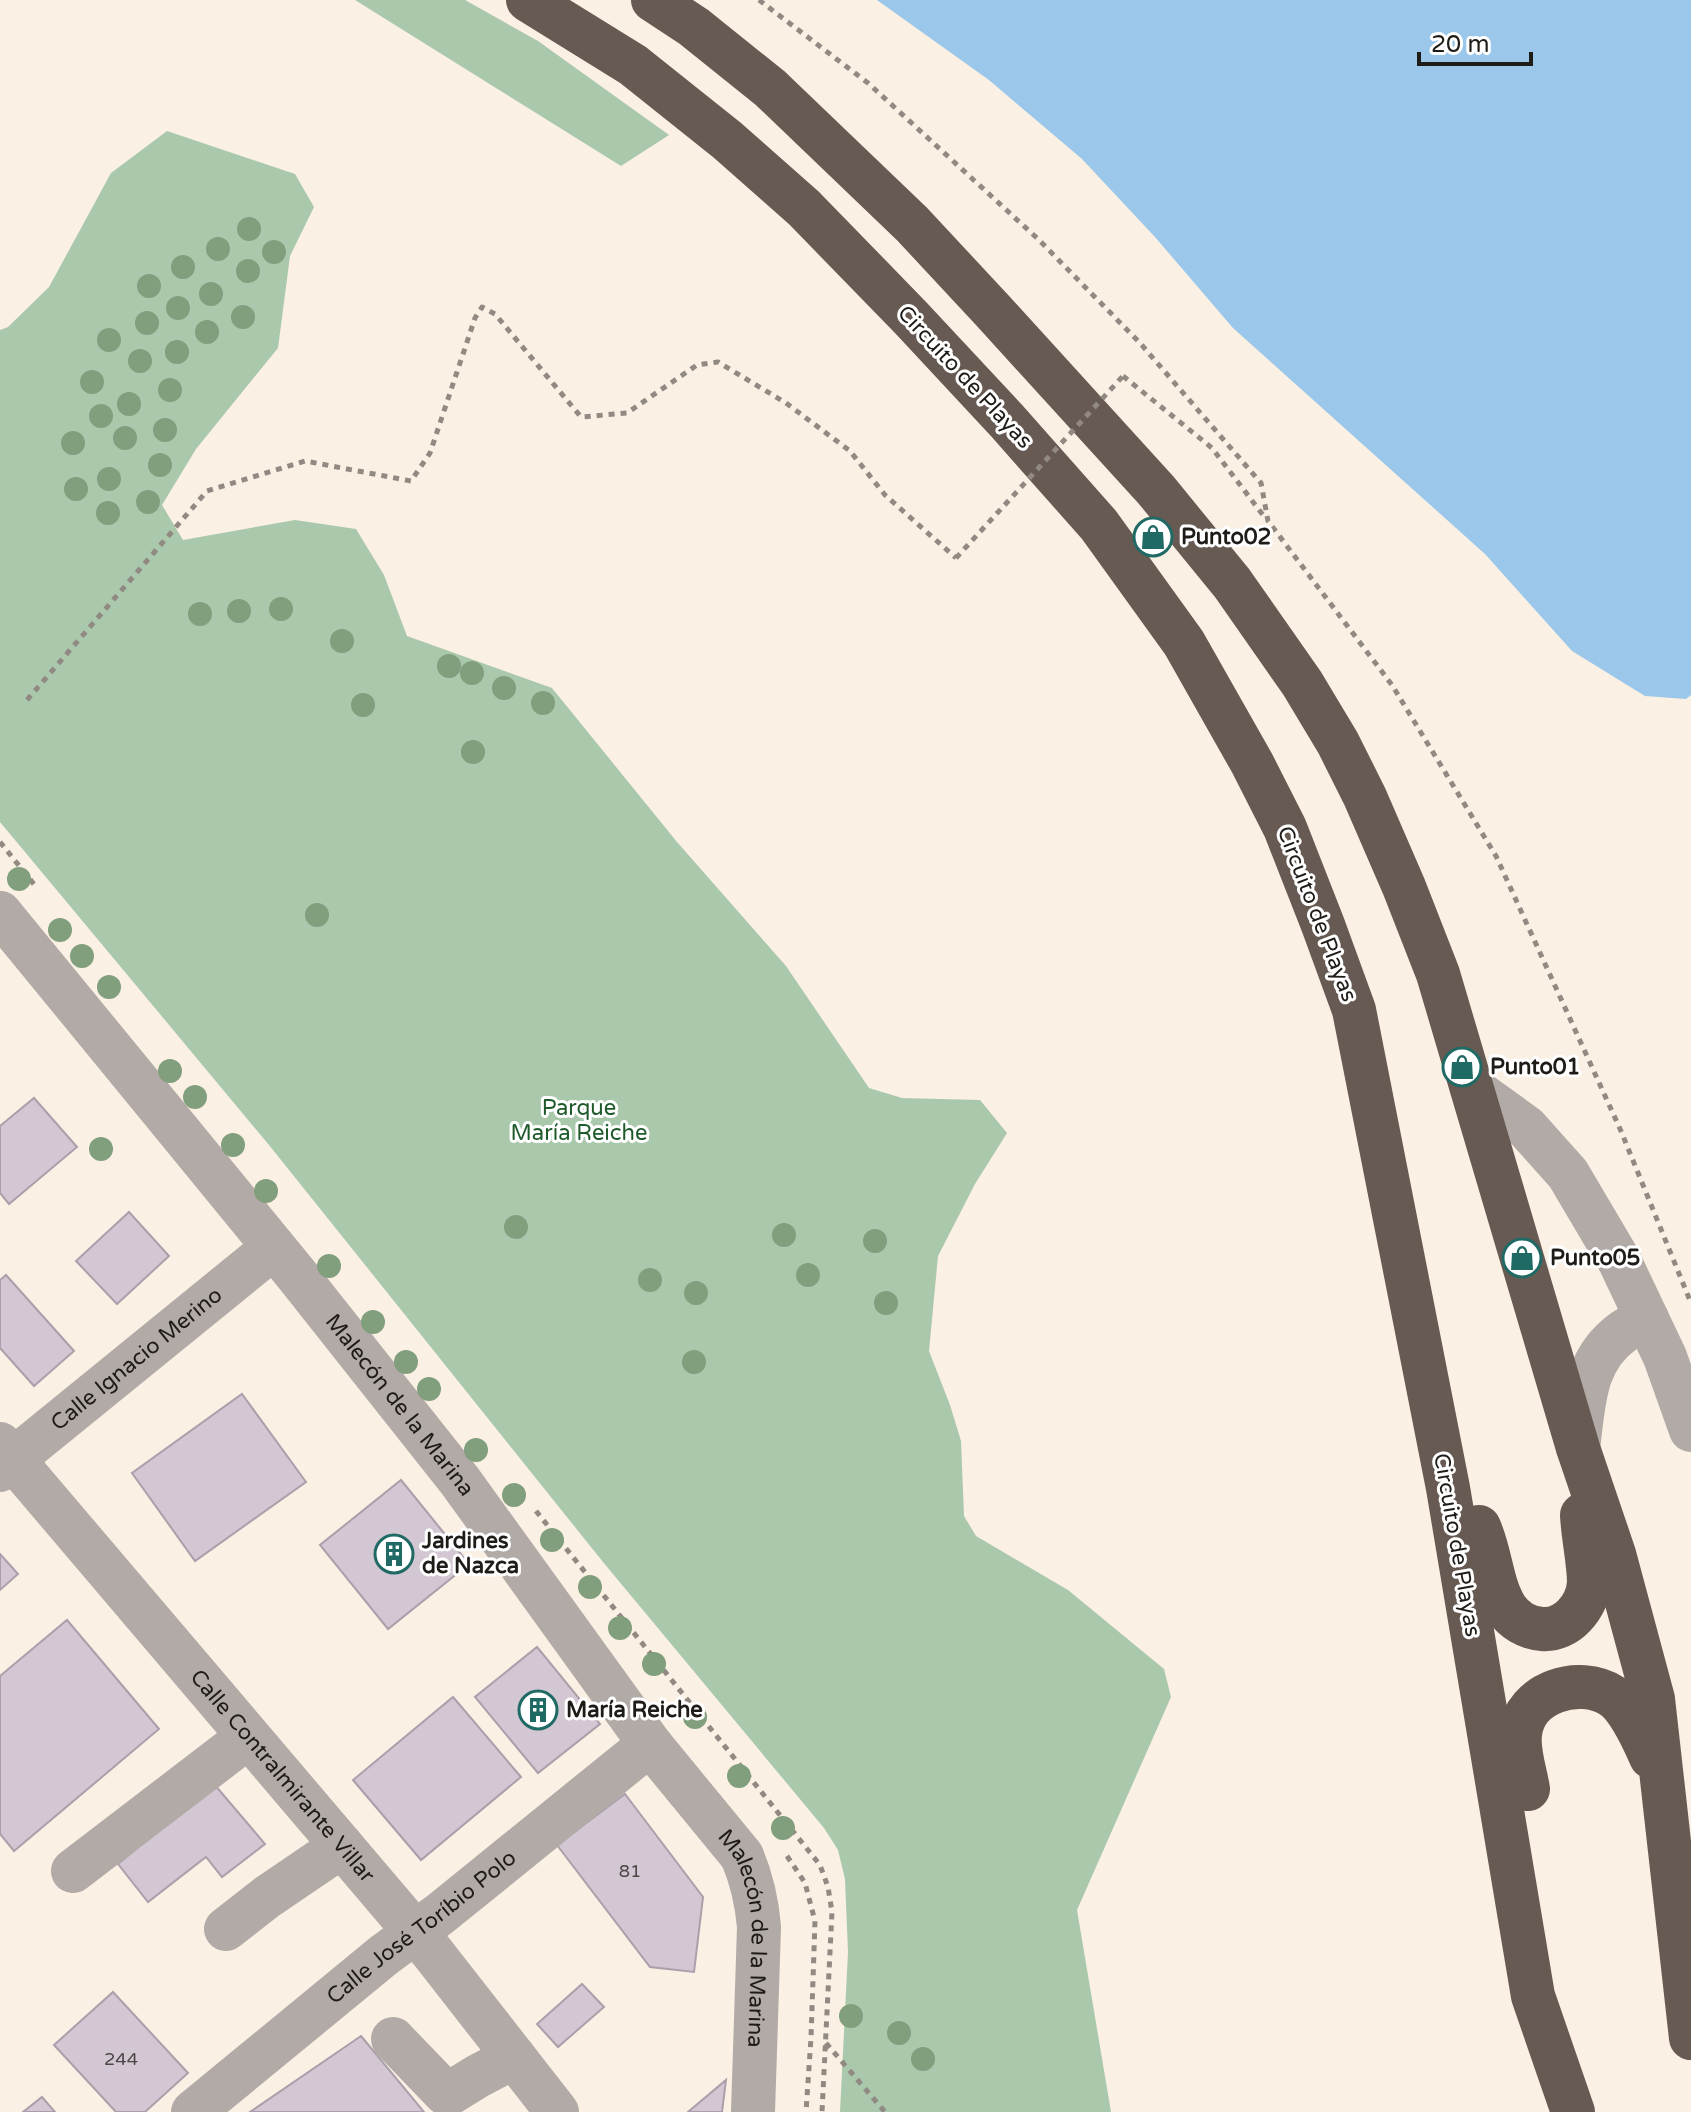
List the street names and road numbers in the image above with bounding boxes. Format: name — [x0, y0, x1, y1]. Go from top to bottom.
street label: Circuito de Playas — [892, 300, 1038, 454]
street label: Circuito de Playas — [1272, 823, 1362, 1005]
street label: Calle Ignacio Merino — [46, 1282, 227, 1436]
street label: Malecón de la Marina — [320, 1309, 480, 1501]
street label: Circuito de Playas — [1428, 1451, 1486, 1639]
street label: Calle Contralmirante Villar — [185, 1664, 381, 1888]
street label: Malecón de la Marina — [712, 1824, 772, 2048]
street label: Calle José Toríbio Polo — [322, 1845, 521, 2010]

